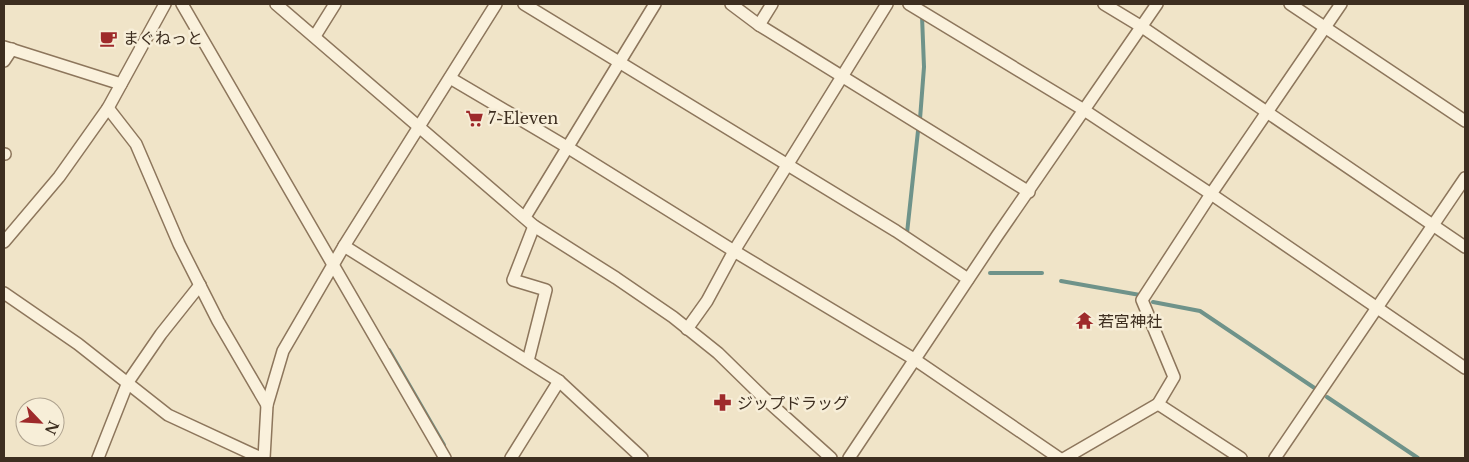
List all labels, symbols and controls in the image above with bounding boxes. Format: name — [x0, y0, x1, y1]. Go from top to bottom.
cafe icon: まぐねっと — [99, 28, 119, 48]
place label: まぐねっと — [123, 28, 203, 48]
supermarket icon: 7-Eleven — [464, 108, 484, 128]
place label: 7-Eleven — [488, 108, 558, 128]
temple icon: 若宮神社 — [1074, 311, 1094, 331]
place label: 若宮神社 — [1098, 311, 1162, 331]
pharmacy icon: ジップドラッグ — [713, 393, 733, 413]
place label: ジップドラッグ — [737, 393, 849, 413]
north arrow — [15, 397, 65, 447]
text: N — [41, 418, 63, 437]

